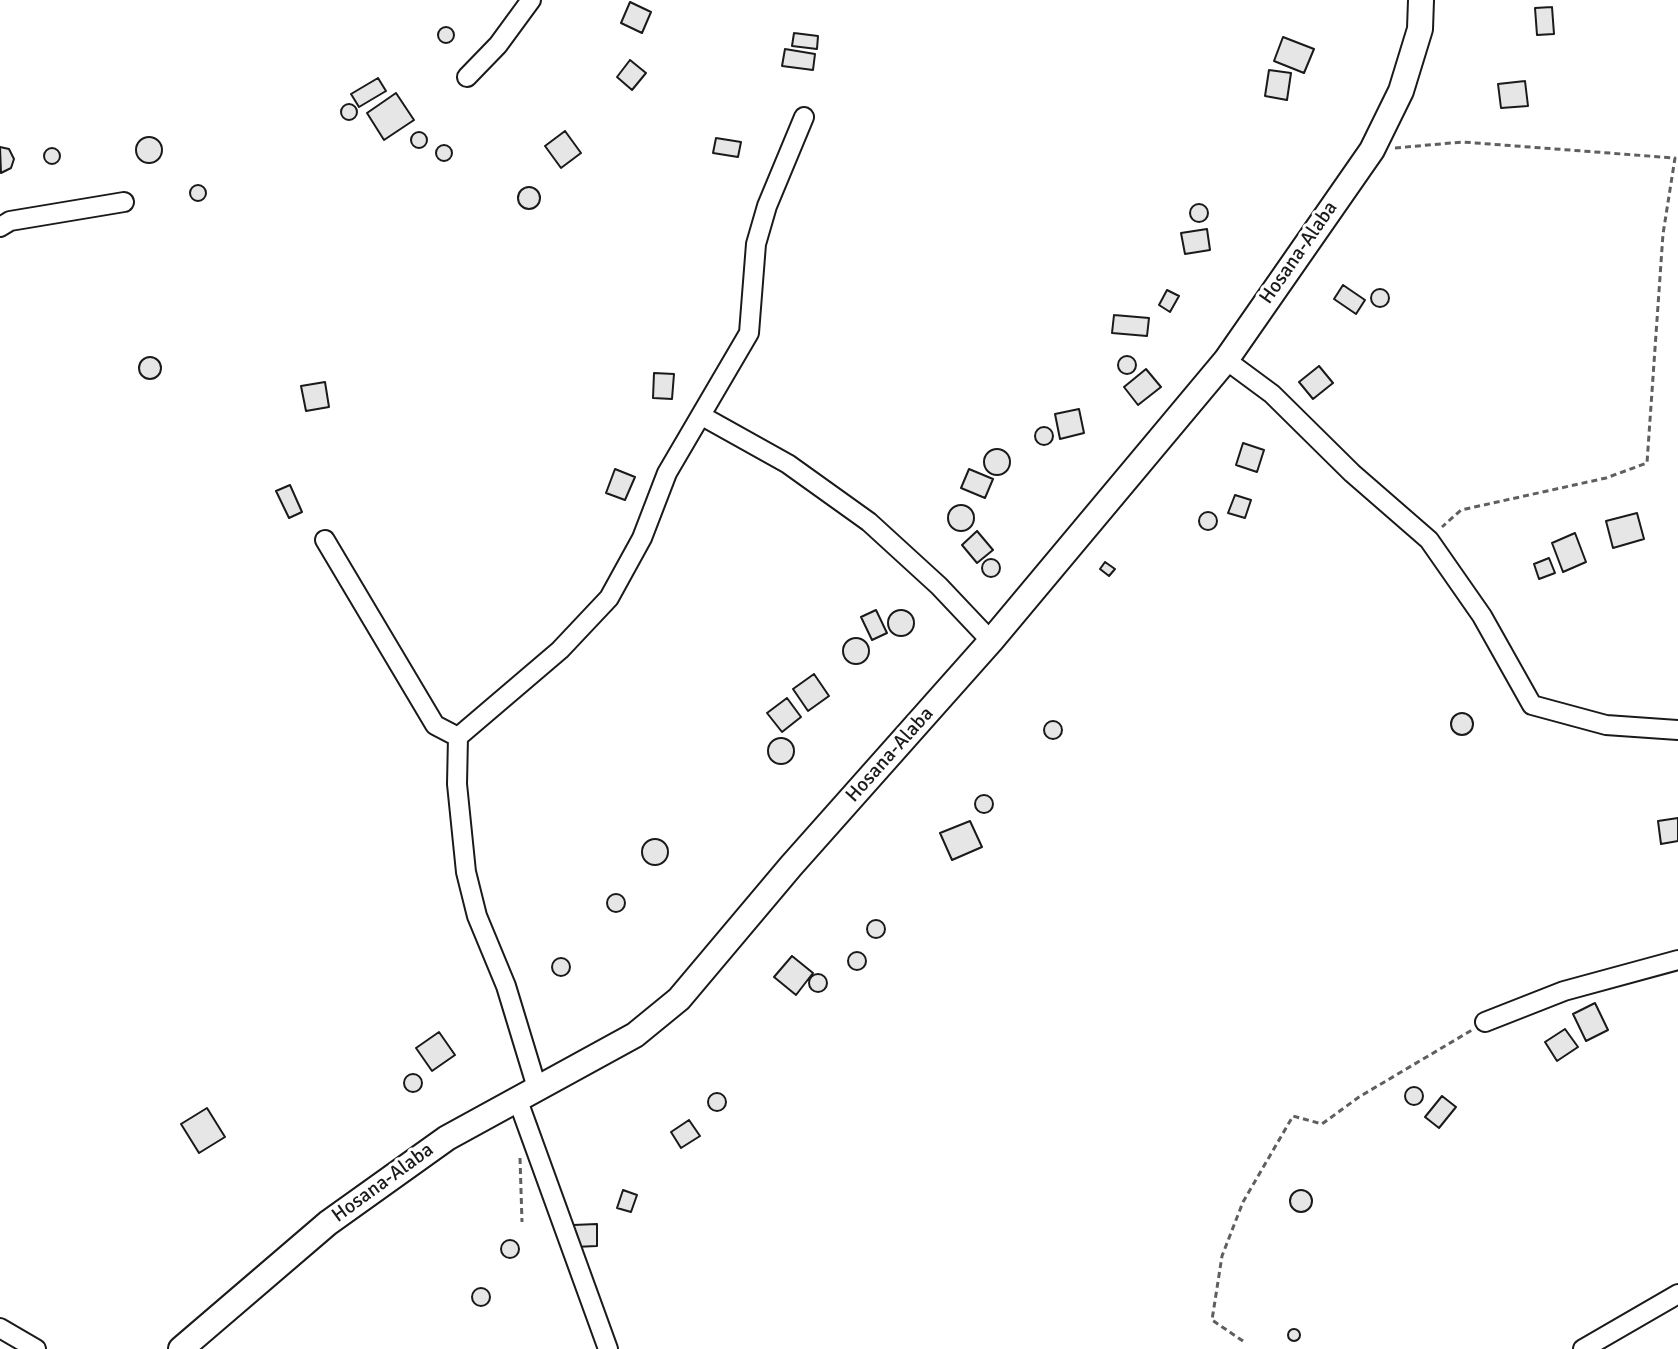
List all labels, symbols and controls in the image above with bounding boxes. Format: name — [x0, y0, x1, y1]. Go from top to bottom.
street label: Hosana-Alaba — [1255, 197, 1343, 309]
street label: Hosana-Alaba — [841, 703, 939, 807]
street label: Hosana-Alaba — [328, 1138, 438, 1228]

